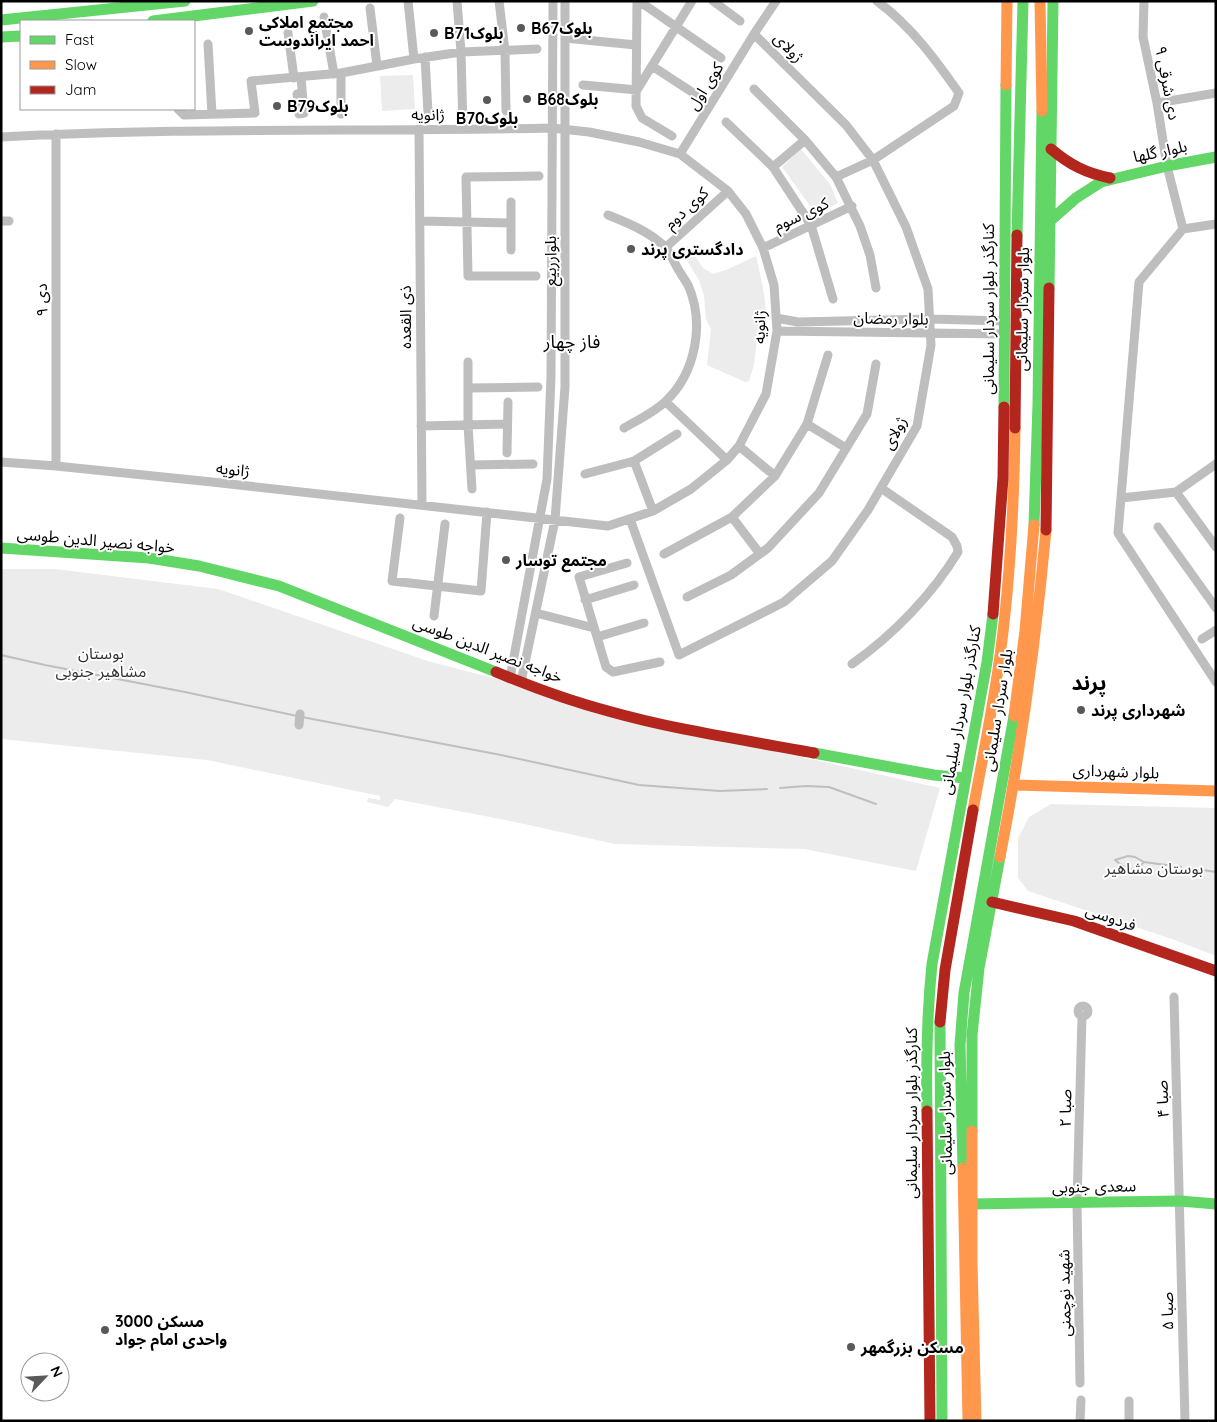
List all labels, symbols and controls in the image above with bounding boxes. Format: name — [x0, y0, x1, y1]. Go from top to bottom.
place label: مجتمع املاکی احمد ایراندوست — [259, 12, 374, 50]
place label: B67بلوک — [531, 18, 593, 38]
legend — [20, 20, 195, 110]
marker: B67بلوک — [515, 22, 527, 34]
place label: B71بلوک — [444, 23, 504, 43]
marker: مجتمع املاکی احمد ایراندوست — [243, 25, 255, 37]
marker: B71بلوک — [428, 27, 440, 39]
street label: ژولای — [770, 28, 808, 66]
text: Fast — [65, 30, 94, 49]
street label: ۹ دی شرقی — [1151, 44, 1185, 122]
text: Slow — [65, 55, 97, 74]
street label: کوی اول — [683, 58, 729, 114]
text: Jam — [65, 80, 96, 99]
place label: B68بلوک — [537, 89, 599, 109]
marker: B68بلوک — [521, 93, 533, 105]
marker: B70بلوک — [481, 94, 493, 106]
place label: B79بلوک — [287, 96, 349, 116]
marker: B79بلوک — [271, 100, 283, 112]
street label: ژانویه — [411, 104, 445, 124]
place label: B70بلوک — [456, 108, 518, 128]
street label: بلوار گلها — [1131, 136, 1189, 166]
street label: کوی دوم — [660, 182, 715, 236]
street label: کوی سوم — [770, 192, 833, 238]
street label: کنارگذر بلوار سردار سلیمانی — [978, 223, 998, 395]
street label: بلوارربیع — [540, 236, 563, 286]
place label: دادگستری پرند — [641, 239, 744, 260]
marker: دادگستری پرند — [625, 243, 637, 255]
street label: بلوار سردار سلیمانی — [1011, 247, 1033, 371]
street label: ۹ دی — [31, 283, 51, 317]
street label: ذی القعده — [395, 285, 415, 349]
street label: بلوار رمضان — [853, 307, 929, 329]
street label: ژانویه — [748, 310, 770, 344]
district label: فاز چهار — [543, 330, 600, 353]
street label: ژولای — [877, 413, 911, 453]
street label: ژانویه — [215, 457, 251, 481]
street label: خواجه نصیر الدین طوسی — [16, 523, 176, 557]
place label: مجتمع توسار — [515, 550, 607, 573]
marker: مجتمع توسار — [500, 554, 512, 566]
street label: خواجه نصیر الدین طوسی — [410, 611, 566, 687]
street label: کنارگذر بلوار سردار سلیمانی — [935, 623, 985, 796]
park label: بوستان مشاهیر جنوبی — [55, 643, 147, 681]
street label: بلوار سردار سلیمانی — [977, 647, 1017, 773]
district label: پرند — [1071, 669, 1107, 697]
place label: شهرداری پرند — [1091, 700, 1186, 721]
marker: شهرداری پرند — [1075, 704, 1087, 716]
street label: بلوار شهرداری — [1072, 759, 1160, 783]
park label: بوستان مشاهیر — [1104, 858, 1203, 878]
street label: فردوسی — [1083, 899, 1139, 935]
street label: کنارگذر بلوار سردار سلیمانی — [901, 1027, 921, 1199]
street label: بلوار سردار سلیمانی — [934, 1051, 956, 1175]
street label: صبا ۴ — [1151, 1080, 1173, 1118]
street label: صبا ۲ — [1055, 1089, 1075, 1127]
street label: سعدی جنوبی — [1052, 1175, 1136, 1197]
street label: شهید نوچمنی — [1053, 1249, 1076, 1337]
street label: صبا ۵ — [1157, 1292, 1177, 1330]
place label: مسکن 3000 واحدی امام جواد — [115, 1311, 227, 1351]
marker: مسکن 3000 واحدی امام جواد — [99, 1324, 111, 1336]
place label: مسکن بزرگمهر — [860, 1337, 964, 1357]
marker: مسکن بزرگمهر — [845, 1341, 857, 1353]
north arrow — [20, 1352, 70, 1402]
text: N — [46, 1363, 67, 1380]

